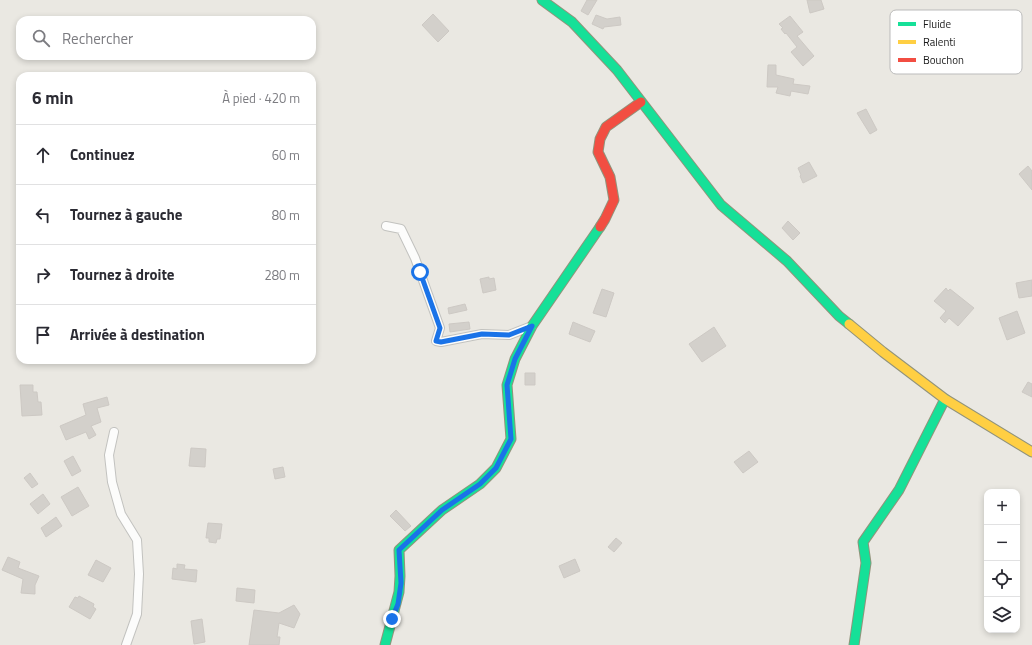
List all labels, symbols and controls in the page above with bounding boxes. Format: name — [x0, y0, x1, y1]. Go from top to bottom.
legend — [890, 10, 1022, 74]
search box — [16, 16, 316, 60]
text: Fluide — [923, 16, 951, 32]
icon: search — [30, 27, 52, 49]
text: Rechercher — [62, 27, 133, 50]
text: Ralenti — [923, 34, 956, 50]
text: Bouchon — [923, 52, 964, 68]
text: 6 min — [32, 85, 73, 111]
text: À pied · 420 m — [222, 88, 300, 108]
text: Continuez — [70, 143, 135, 166]
icon: ahead — [32, 144, 54, 166]
text: 60 m — [272, 145, 300, 165]
text: Tournez à gauche — [70, 203, 182, 226]
icon: left — [32, 204, 54, 226]
text: 80 m — [272, 205, 300, 225]
text: Tournez à droite — [70, 263, 175, 286]
route start — [411, 263, 429, 281]
icon: right — [32, 264, 54, 286]
text: 280 m — [264, 265, 300, 285]
text: Arrivée à destination — [70, 323, 205, 346]
icon: arrive — [32, 324, 54, 346]
map controls — [984, 489, 1020, 633]
button: + — [984, 489, 1020, 525]
button: − — [984, 525, 1020, 561]
button: locate — [984, 561, 1020, 597]
button: layers — [984, 597, 1020, 633]
route end — [383, 610, 401, 628]

